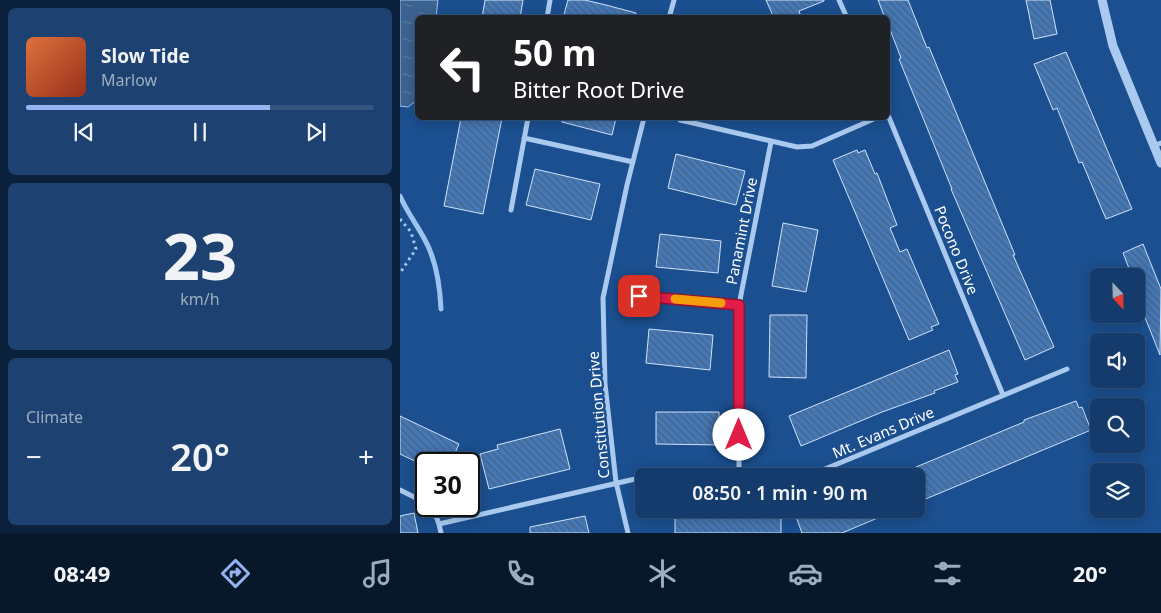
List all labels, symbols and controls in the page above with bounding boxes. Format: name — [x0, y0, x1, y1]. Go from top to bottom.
text: 50 m — [513, 29, 596, 76]
icon: left — [430, 35, 495, 100]
text: Slow Tide — [101, 43, 190, 69]
text: Marlow — [101, 69, 157, 91]
text: Bitter Root Drive — [513, 74, 684, 104]
icon: previous — [70, 118, 98, 146]
icon: pause — [186, 118, 214, 146]
icon: next — [302, 118, 330, 146]
street label: Panamint Drive — [721, 176, 761, 286]
street label: Pocono Drive — [930, 203, 984, 297]
text: 23 — [163, 211, 237, 299]
north arrow — [1090, 268, 1145, 322]
map controls — [1090, 268, 1145, 518]
pin — [618, 275, 660, 317]
icon: arrive — [625, 282, 653, 310]
text: km/h — [180, 288, 220, 310]
button: sound — [1090, 333, 1145, 388]
street label: Constitution Drive — [582, 351, 614, 479]
button: search — [1090, 398, 1145, 453]
street label: Mt. Evans Drive — [829, 402, 937, 462]
text: Climate — [26, 406, 83, 428]
position arrow — [712, 408, 764, 460]
text: 20° — [170, 430, 230, 482]
text: − — [26, 437, 42, 475]
text: + — [358, 437, 374, 475]
speed limit sign: 30 — [415, 452, 480, 517]
button: layers — [1090, 463, 1145, 518]
text: 08:50 · 1 min · 90 m — [692, 480, 868, 506]
icon: directions — [218, 556, 253, 591]
icon: music — [360, 556, 395, 591]
icon: phone — [503, 556, 538, 591]
icon: climate — [645, 556, 680, 591]
icon: car — [788, 556, 823, 591]
icon: filters — [930, 556, 965, 591]
text: 08:49 — [54, 558, 110, 588]
text: 20° — [1073, 558, 1107, 588]

